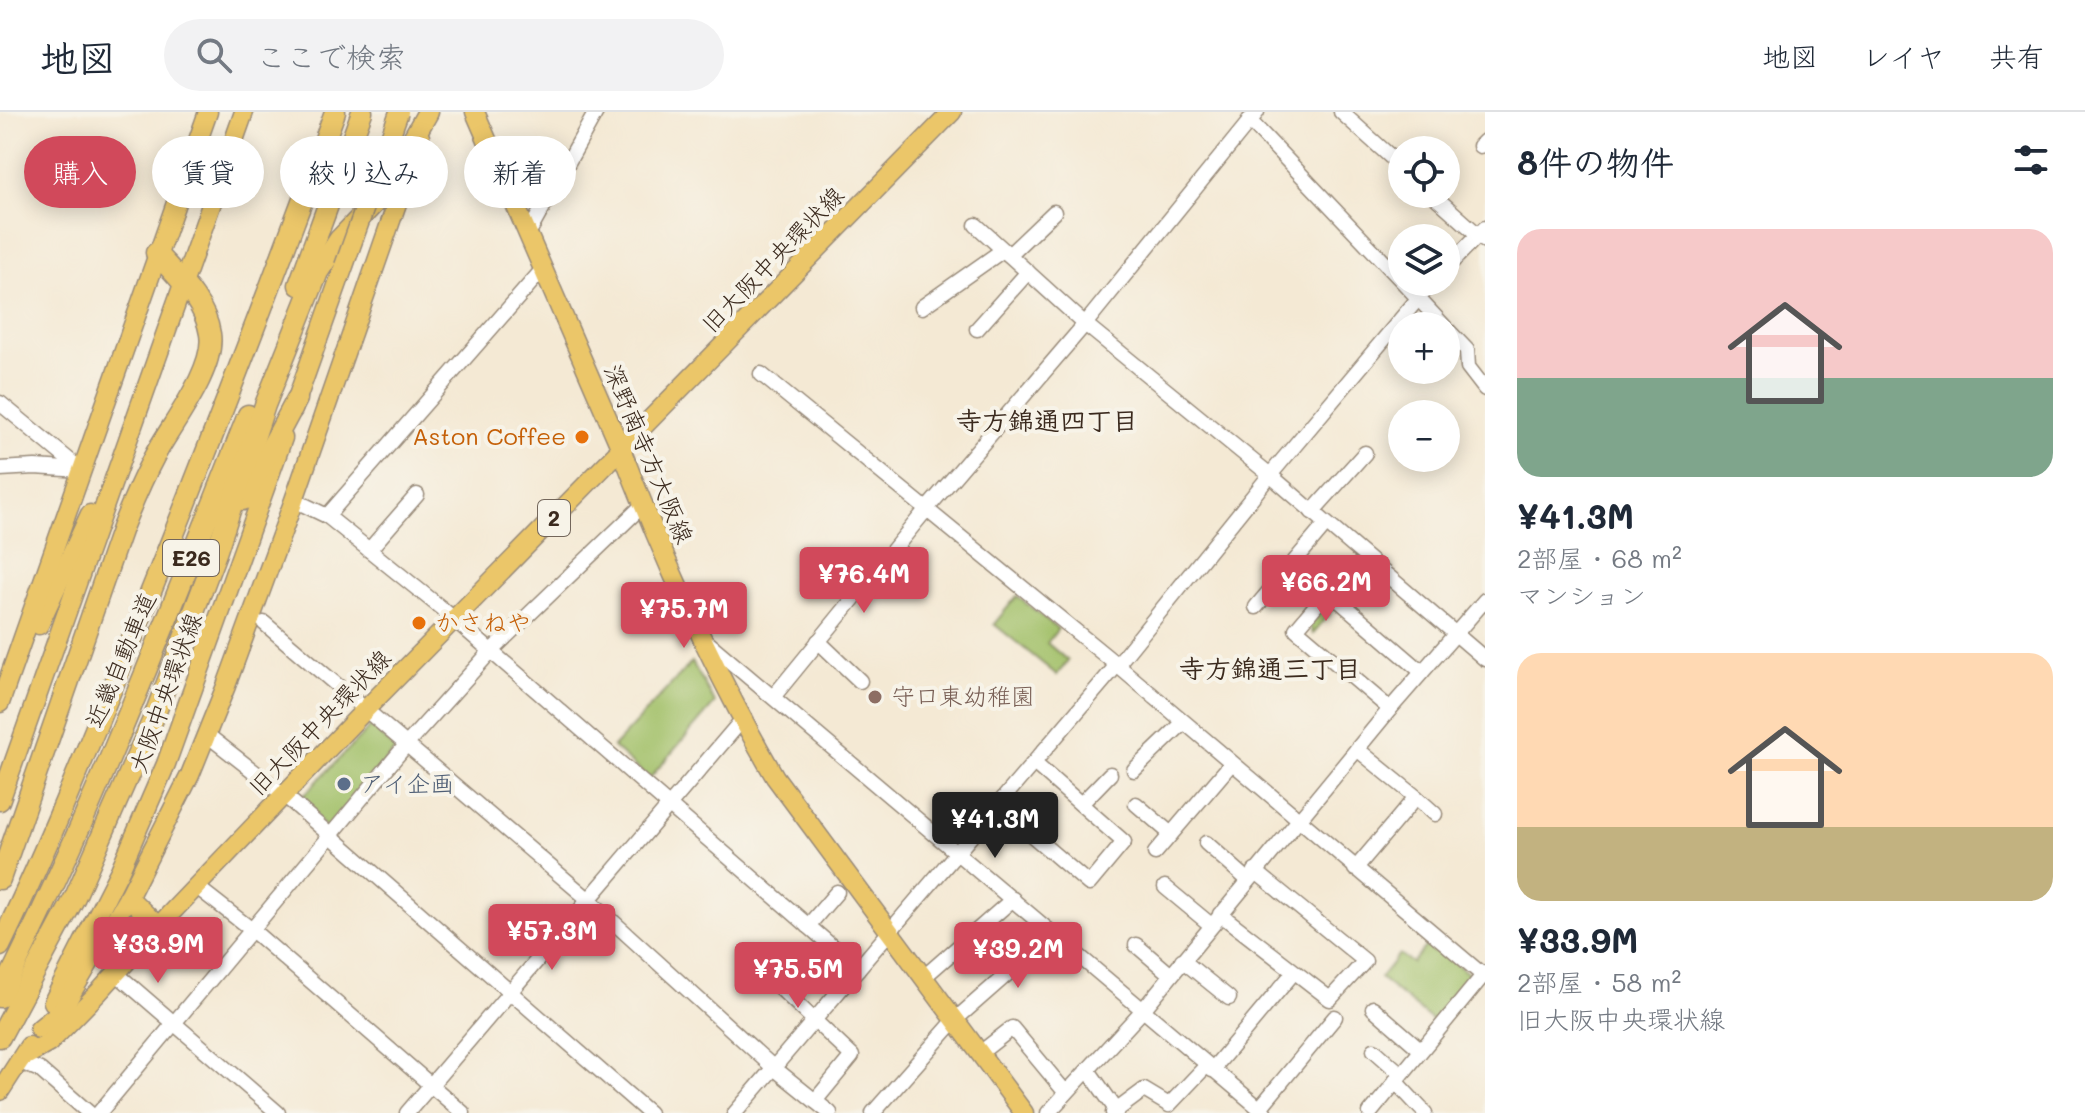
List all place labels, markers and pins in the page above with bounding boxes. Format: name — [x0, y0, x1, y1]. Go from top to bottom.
place label: Aston Coffee — [412, 420, 566, 451]
marker: Aston Coffee — [573, 428, 591, 446]
pin: ¥76.4M — [799, 547, 929, 615]
pin: ¥66.2M — [1261, 555, 1391, 623]
pin: ¥75.7M — [619, 582, 749, 650]
place label: かさねや — [435, 606, 531, 637]
marker: かさねや — [410, 614, 428, 632]
place label: 守口東幼稚園 — [891, 680, 1035, 711]
marker: 守口東幼稚園 — [866, 688, 884, 706]
place label: アイ企画 — [360, 767, 455, 798]
marker: アイ企画 — [335, 775, 353, 793]
pin: ¥41.3M — [930, 792, 1060, 860]
pin: ¥57.3M — [487, 904, 617, 972]
pin: ¥33.9M — [93, 917, 223, 985]
pin: ¥39.2M — [953, 922, 1083, 990]
pin: ¥75.5M — [733, 942, 863, 1010]

